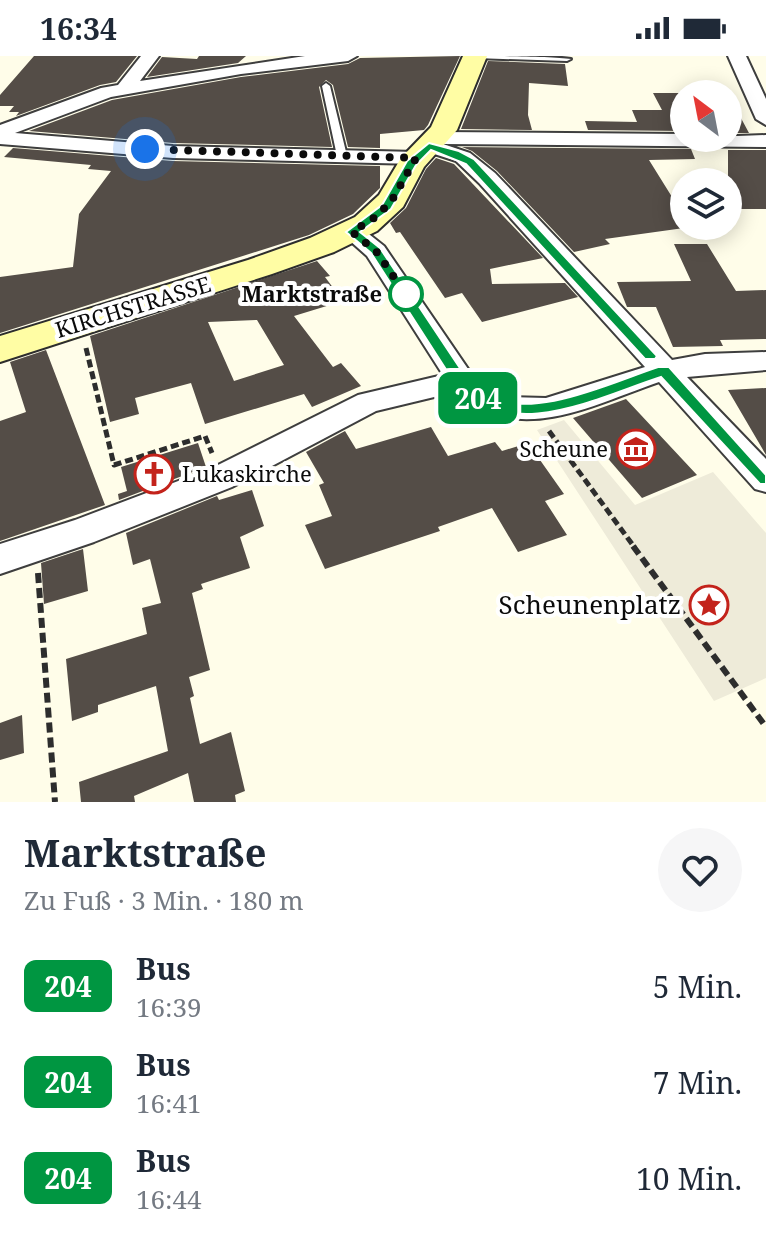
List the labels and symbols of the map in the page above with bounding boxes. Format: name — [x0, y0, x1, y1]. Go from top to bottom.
north arrow — [670, 80, 742, 152]
your location — [125, 129, 165, 169]
street label: KIRCHSTRASSE — [51, 268, 214, 344]
marker: Marktstraße — [389, 277, 423, 311]
place label: Marktstraße — [242, 278, 382, 308]
line badge: 204 — [432, 372, 524, 424]
museum icon: Scheune — [615, 428, 657, 470]
place label: Scheune — [520, 433, 608, 463]
church icon: Lukaskirche — [133, 453, 175, 495]
place label: Lukaskirche — [182, 458, 312, 488]
place icon: Scheunenplatz — [688, 584, 730, 626]
place label: Scheunenplatz — [499, 586, 681, 622]

